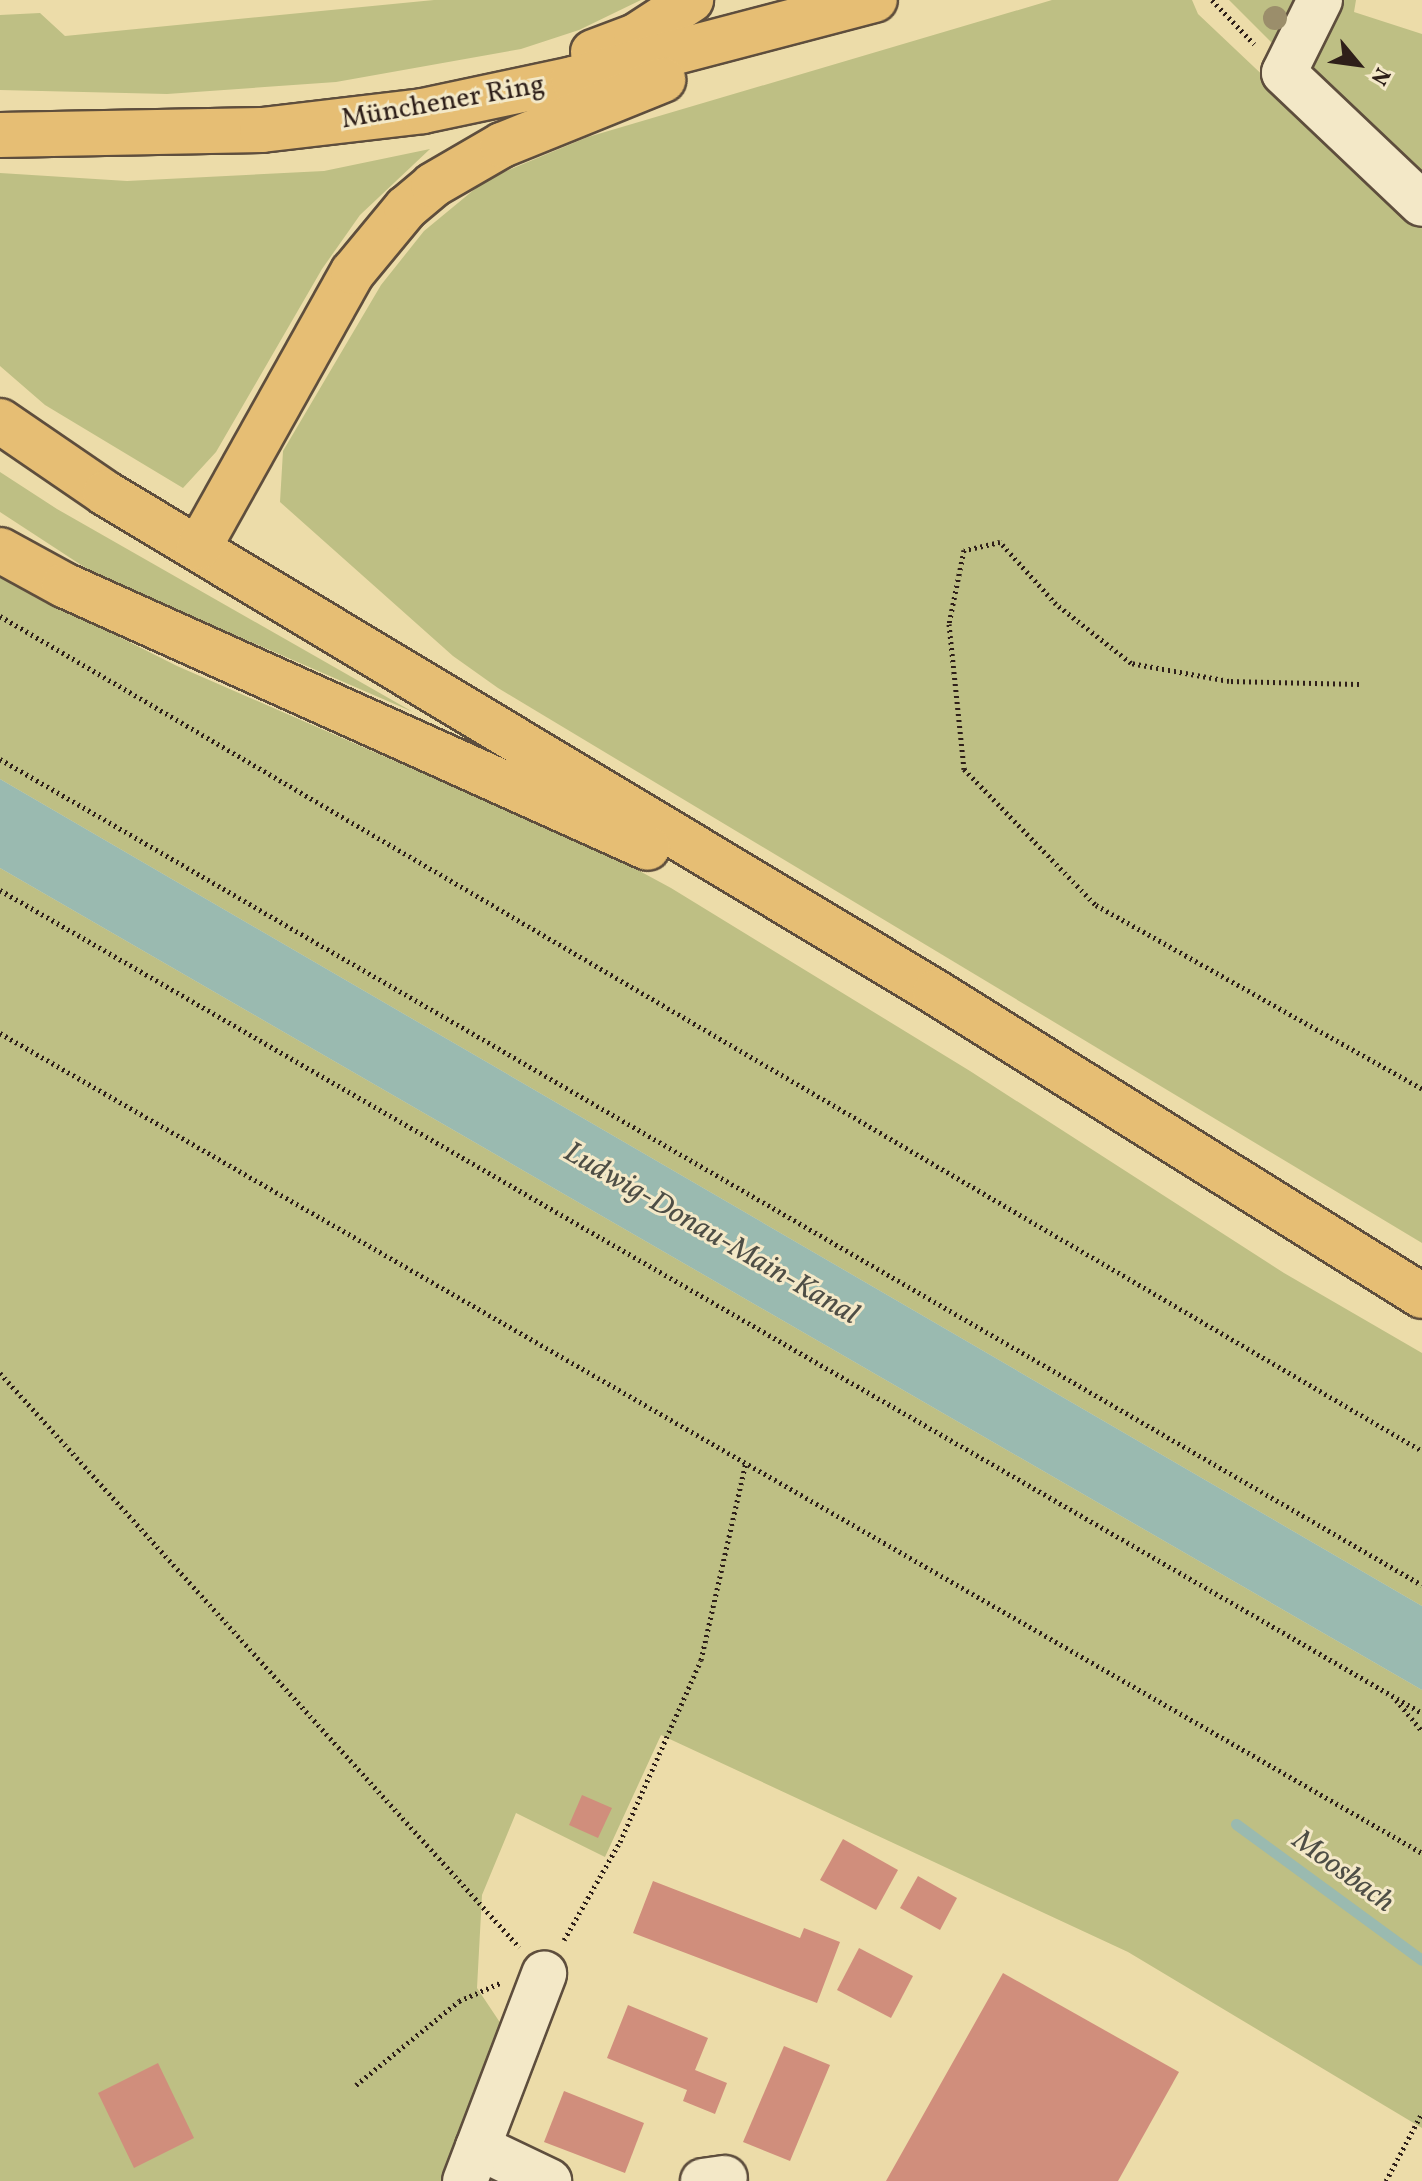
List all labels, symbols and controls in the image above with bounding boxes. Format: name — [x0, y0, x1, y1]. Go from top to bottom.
north arrow — [1318, 24, 1398, 104]
text: N — [1362, 61, 1397, 90]
street label: Münchener Ring — [339, 69, 547, 137]
water label: Ludwig-Donau-Main-Kanal — [557, 1135, 865, 1333]
water label: Moosbach — [1285, 1823, 1401, 1921]

